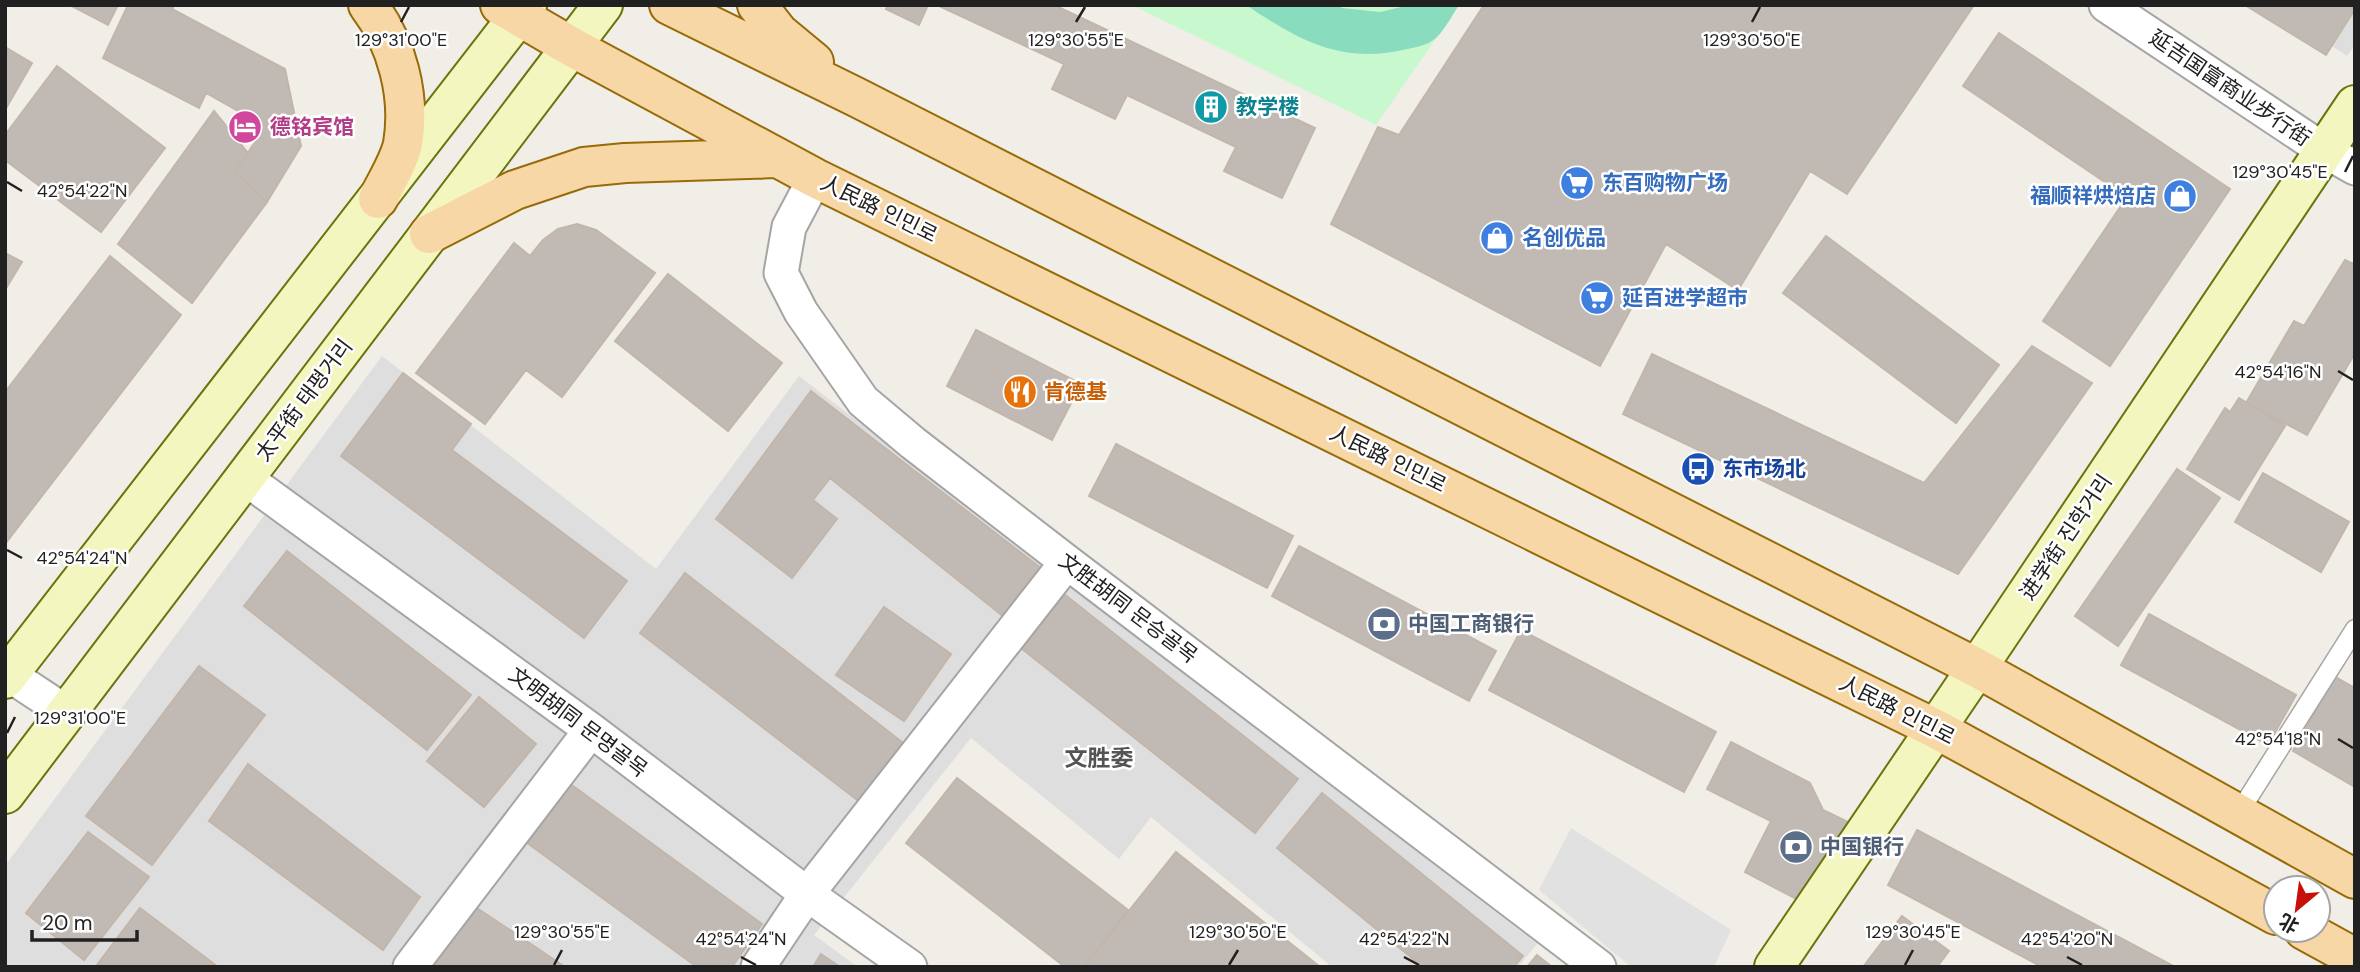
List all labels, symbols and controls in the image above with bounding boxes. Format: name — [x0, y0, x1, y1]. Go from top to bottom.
street label: 延吉国富商业步行街 — [2144, 24, 2316, 152]
text: 129°31'00"E — [355, 28, 447, 52]
text: 129°30'55"E — [1028, 28, 1124, 52]
text: 129°30'50"E — [1703, 28, 1801, 52]
building icon: 教学楼 — [1192, 88, 1230, 126]
place label: 教学楼 — [1236, 93, 1299, 121]
hotel icon: 德铭宾馆 — [226, 108, 264, 146]
place label: 德铭宾馆 — [270, 113, 354, 141]
text: 129°30'45"E — [2232, 160, 2328, 184]
supermarket icon: 东百购物广场 — [1558, 164, 1596, 202]
street label: 人民路 인민로 — [816, 169, 942, 249]
place label: 东百购物广场 — [1602, 169, 1728, 197]
shop icon: 福顺祥烘焙店 — [2161, 177, 2199, 215]
text: 42°54'22"N — [37, 179, 127, 203]
place label: 福顺祥烘焙店 — [2030, 182, 2156, 210]
shop icon: 名创优品 — [1478, 219, 1516, 257]
place label: 名创优品 — [1522, 224, 1606, 252]
supermarket icon: 延百进学超市 — [1578, 279, 1616, 317]
place label: 延百进学超市 — [1622, 284, 1748, 312]
street label: 太平街 태평거리 — [249, 333, 359, 467]
text: 42°54'16"N — [2235, 360, 2321, 384]
restaurant icon: 肯德基 — [1001, 373, 1039, 411]
place label: 肯德基 — [1044, 378, 1107, 406]
street label: 人民路 인민로 — [1325, 419, 1451, 499]
bus stop icon: 东市场北 — [1679, 450, 1717, 488]
place label: 东市场北 — [1722, 455, 1806, 483]
street label: 进学街 진학거리 — [2014, 469, 2118, 605]
text: 42°54'24"N — [37, 546, 127, 570]
street label: 文胜胡同 문승골목 — [1053, 547, 1203, 669]
bank icon: 中国工商银行 — [1365, 605, 1403, 643]
place label: 中国工商银行 — [1408, 610, 1534, 638]
street label: 文明胡同 문명골목 — [503, 661, 653, 783]
street label: 人民路 인민로 — [1834, 669, 1960, 751]
text: 129°31'00"E — [34, 706, 126, 730]
text: 42°54'18"N — [2235, 727, 2321, 751]
district label: 文胜委 — [1065, 743, 1134, 773]
bank icon: 中国银行 — [1777, 828, 1815, 866]
place label: 中国银行 — [1820, 833, 1904, 861]
north arrow — [2262, 874, 2332, 944]
scale bar — [32, 898, 136, 942]
text: 北 — [2275, 908, 2303, 939]
text: 20 m — [42, 909, 93, 937]
text: 129°30'55"E — [514, 920, 610, 944]
text: 129°30'50"E — [1189, 920, 1287, 944]
text: 129°30'45"E — [1865, 920, 1961, 944]
text: 42°54'24"N — [696, 927, 786, 951]
text: 42°54'22"N — [1359, 927, 1449, 951]
text: 42°54'20"N — [2021, 927, 2113, 951]

